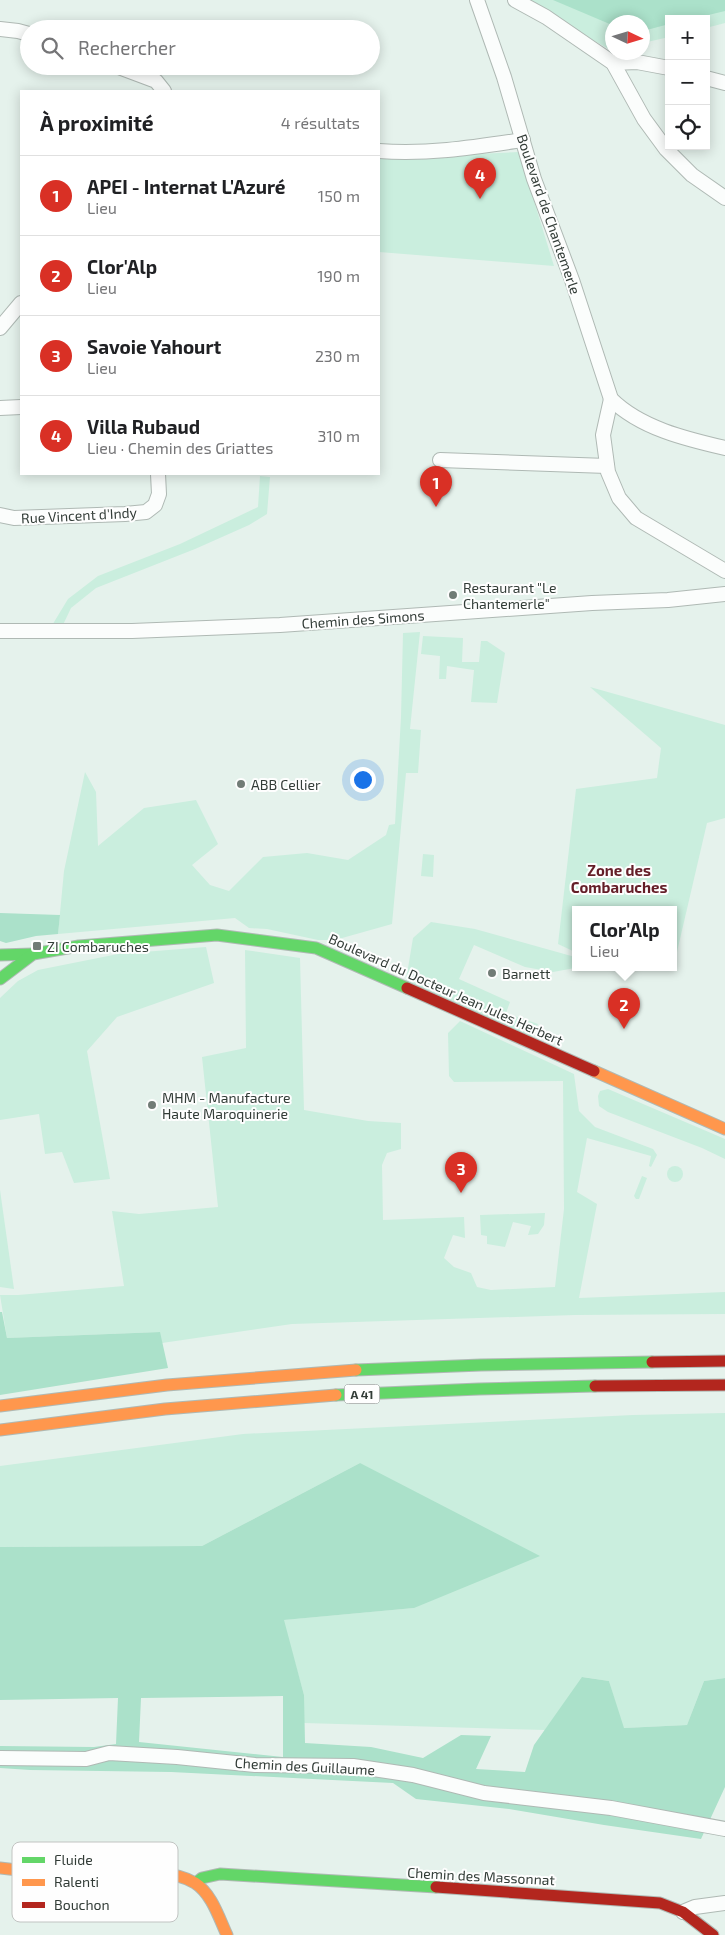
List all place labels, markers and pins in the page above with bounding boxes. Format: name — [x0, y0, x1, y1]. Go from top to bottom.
pin: 4 — [464, 158, 496, 199]
pin: 1 — [420, 466, 452, 507]
place label: Restaurant "Le Chantemerle" — [463, 579, 557, 612]
marker: Restaurant "Le Chantemerle" — [447, 589, 459, 601]
place label: ABB Cellier — [251, 776, 321, 793]
marker: ABB Cellier — [235, 778, 247, 790]
place label: ZI Combaruches — [47, 938, 149, 955]
marker: ZI Combaruches — [31, 940, 43, 952]
place label: Barnett — [502, 965, 550, 982]
marker: Barnett — [486, 967, 498, 979]
pin: 2 — [608, 988, 640, 1029]
place label: MHM - Manufacture Haute Maroquinerie — [162, 1089, 291, 1122]
marker: MHM - Manufacture Haute Maroquinerie — [146, 1099, 158, 1111]
pin: 3 — [445, 1152, 477, 1193]

